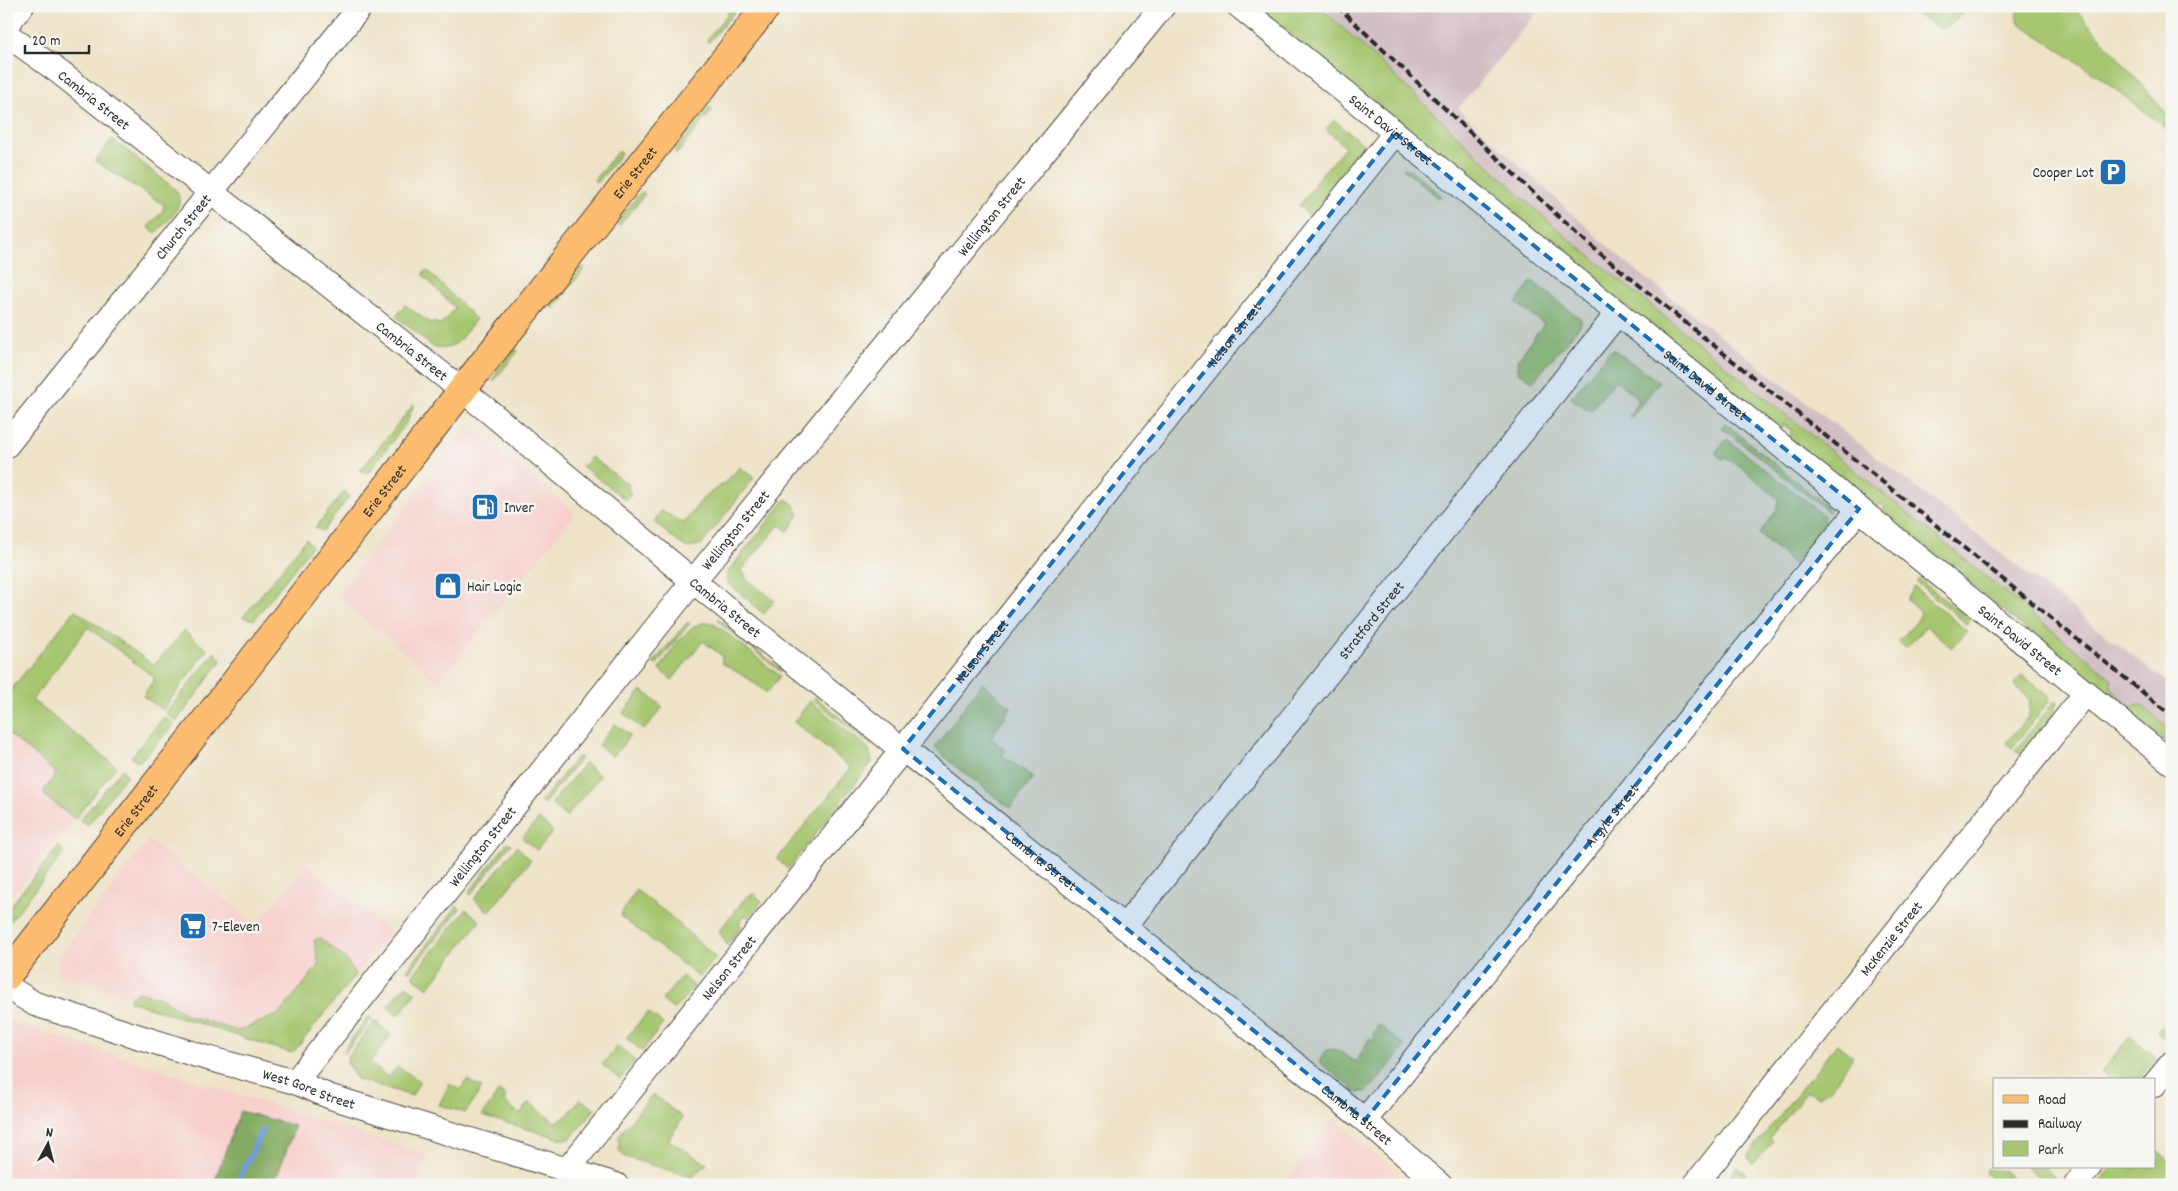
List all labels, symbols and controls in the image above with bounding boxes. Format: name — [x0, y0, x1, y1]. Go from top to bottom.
scale bar — [25, 22, 89, 54]
text: 20 m — [32, 31, 60, 53]
street label: Cambria Street — [52, 66, 134, 137]
street label: Saint David Street — [1343, 90, 1437, 172]
street label: Erie Street — [608, 142, 664, 205]
parking icon: Cooper Lot — [2098, 157, 2128, 187]
place label: Cooper Lot — [2032, 163, 2094, 185]
street label: Wellington Street — [953, 172, 1033, 262]
street label: Church Street — [151, 190, 218, 266]
street label: Nelson Street — [1203, 298, 1269, 373]
street label: Cambria Street — [370, 317, 452, 388]
street label: Saint David Street — [1657, 345, 1752, 428]
street label: Erie Street — [358, 460, 413, 523]
street label: Wellington Street — [697, 486, 776, 576]
fuel station icon: Inver — [470, 492, 500, 522]
place label: Inver — [504, 498, 534, 520]
shop icon: Hair Logic — [433, 571, 463, 601]
street label: Cambria Street — [684, 573, 765, 645]
place label: Hair Logic — [467, 577, 522, 599]
street label: Stratford Street — [1334, 577, 1411, 665]
street label: Saint David Street — [1972, 600, 2066, 683]
street label: Nelson Street — [950, 615, 1016, 690]
street label: Argyle Street — [1580, 779, 1646, 853]
street label: Erie Street — [109, 780, 165, 843]
street label: Wellington Street — [445, 802, 523, 893]
street label: Cambria Street — [1000, 826, 1081, 898]
street label: McKenzie Street — [1856, 897, 1930, 982]
supermarket icon: 7-Eleven — [178, 911, 208, 941]
place label: 7-Eleven — [212, 917, 260, 939]
street label: Nelson Street — [697, 931, 763, 1006]
street label: West Gore Street — [260, 1065, 358, 1117]
legend — [1993, 1078, 2156, 1168]
street label: Cambria Street — [1315, 1080, 1396, 1152]
text: Road — [2038, 1090, 2066, 1112]
text: Railway — [2038, 1114, 2082, 1136]
north arrow — [22, 1118, 72, 1168]
text: N — [45, 1123, 54, 1143]
text: Park — [2038, 1140, 2064, 1162]

